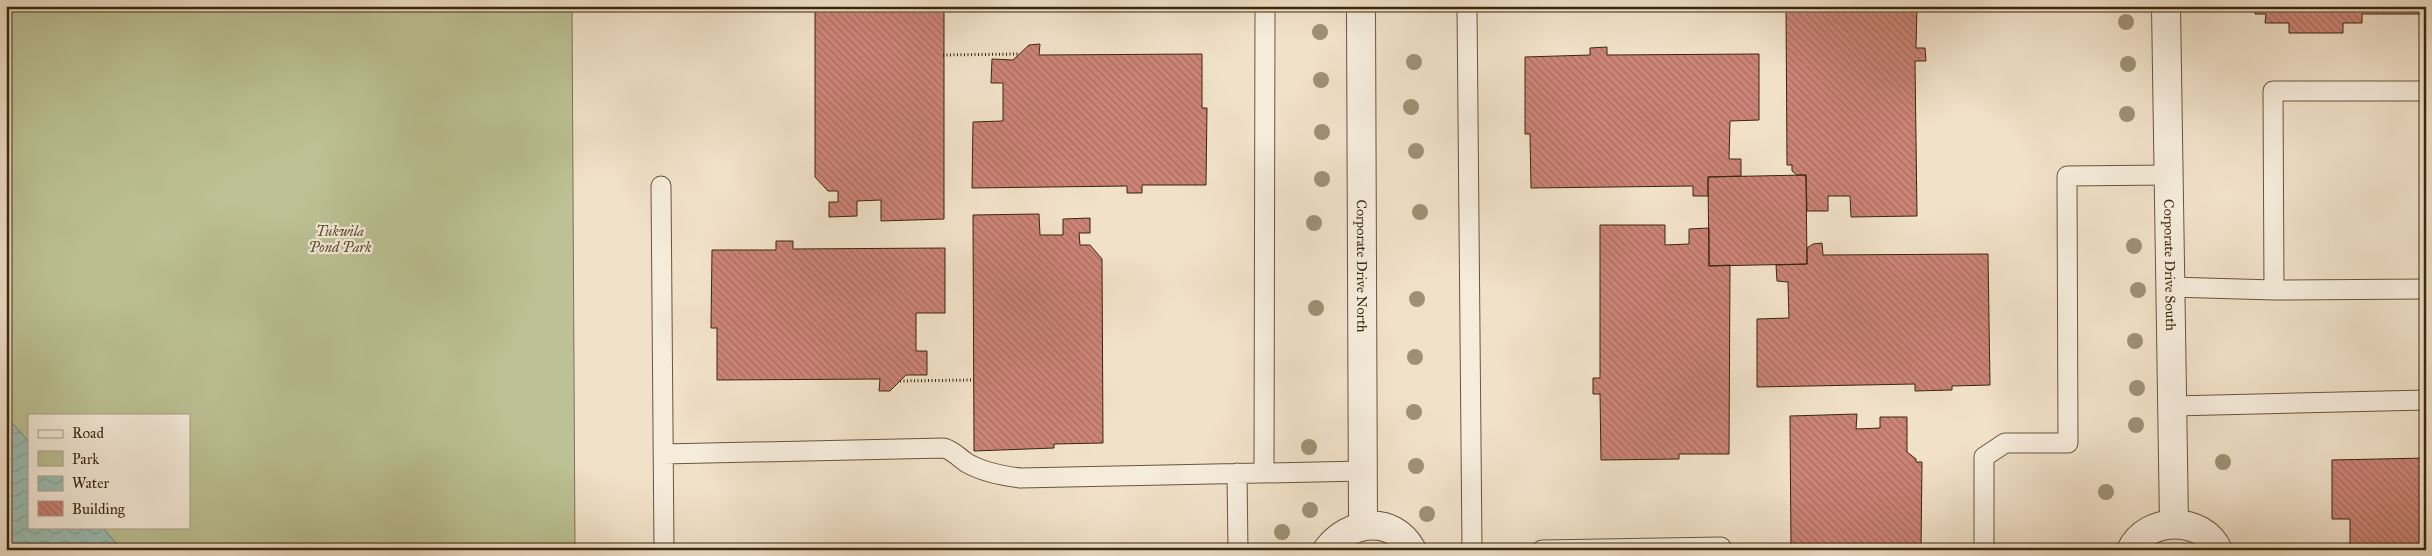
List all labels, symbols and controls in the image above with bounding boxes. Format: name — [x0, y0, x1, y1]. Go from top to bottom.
street label: Corporate Drive North — [1353, 199, 1371, 333]
street label: Corporate Drive South — [2160, 199, 2180, 331]
park label: Tukwila Pond Park — [309, 223, 372, 256]
legend — [28, 414, 190, 528]
text: Road — [72, 424, 104, 442]
text: Park — [72, 450, 99, 468]
text: Water — [72, 474, 109, 492]
text: Building — [72, 500, 126, 518]

